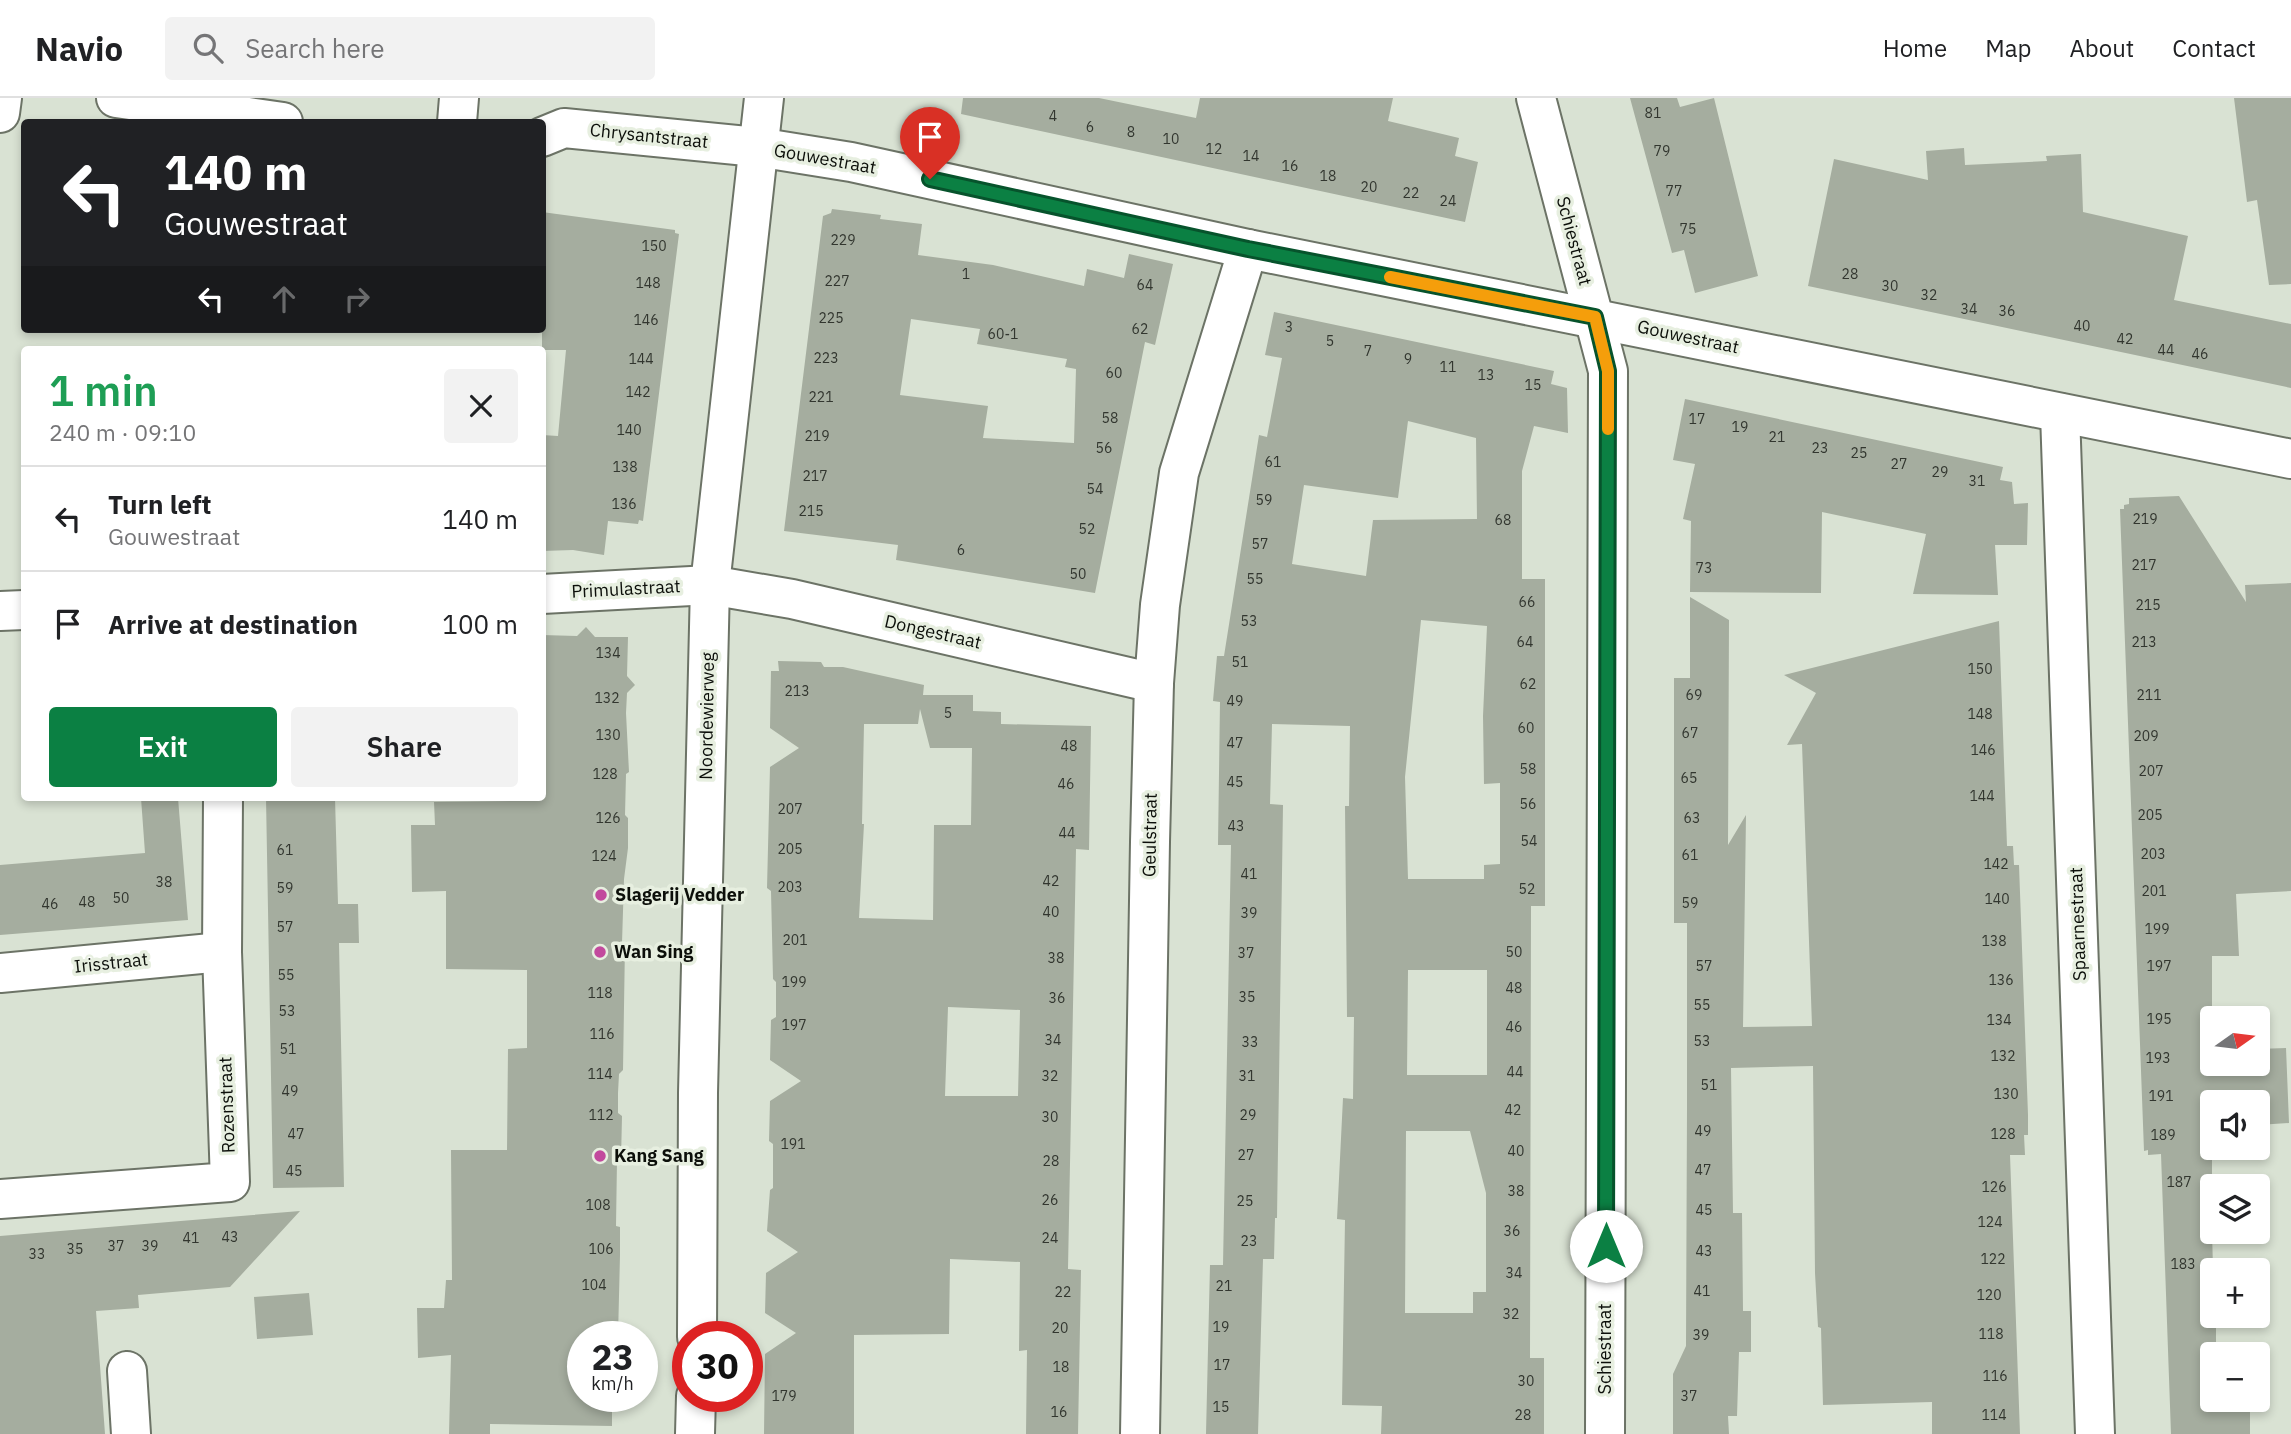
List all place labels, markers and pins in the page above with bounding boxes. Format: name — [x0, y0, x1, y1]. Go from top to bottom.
pin — [900, 107, 960, 179]
place label: Slagerij Vedder — [615, 883, 744, 906]
marker: Slagerij Vedder — [593, 887, 609, 903]
place label: Wan Sing — [614, 940, 693, 963]
marker: Wan Sing — [592, 944, 608, 960]
place label: Kang Sang — [614, 1144, 704, 1167]
marker: Kang Sang — [592, 1148, 608, 1164]

